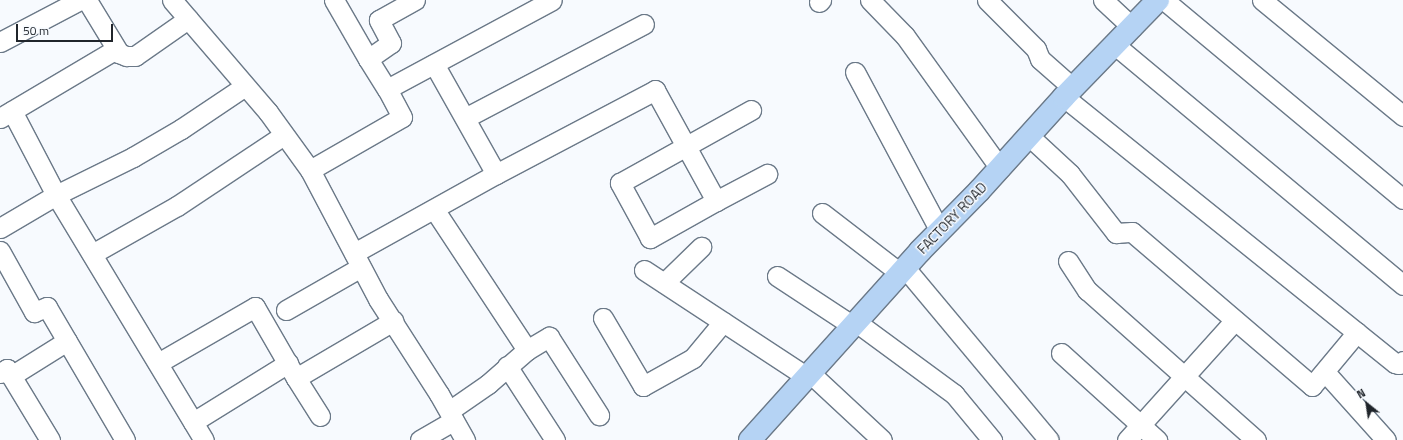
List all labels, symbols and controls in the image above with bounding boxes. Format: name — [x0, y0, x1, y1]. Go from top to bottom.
scale bar — [18, 16, 115, 42]
text: 50 m — [23, 21, 49, 40]
street label: FACTORY ROAD — [914, 179, 990, 257]
north arrow — [1347, 384, 1387, 424]
text: N — [1354, 385, 1368, 402]

